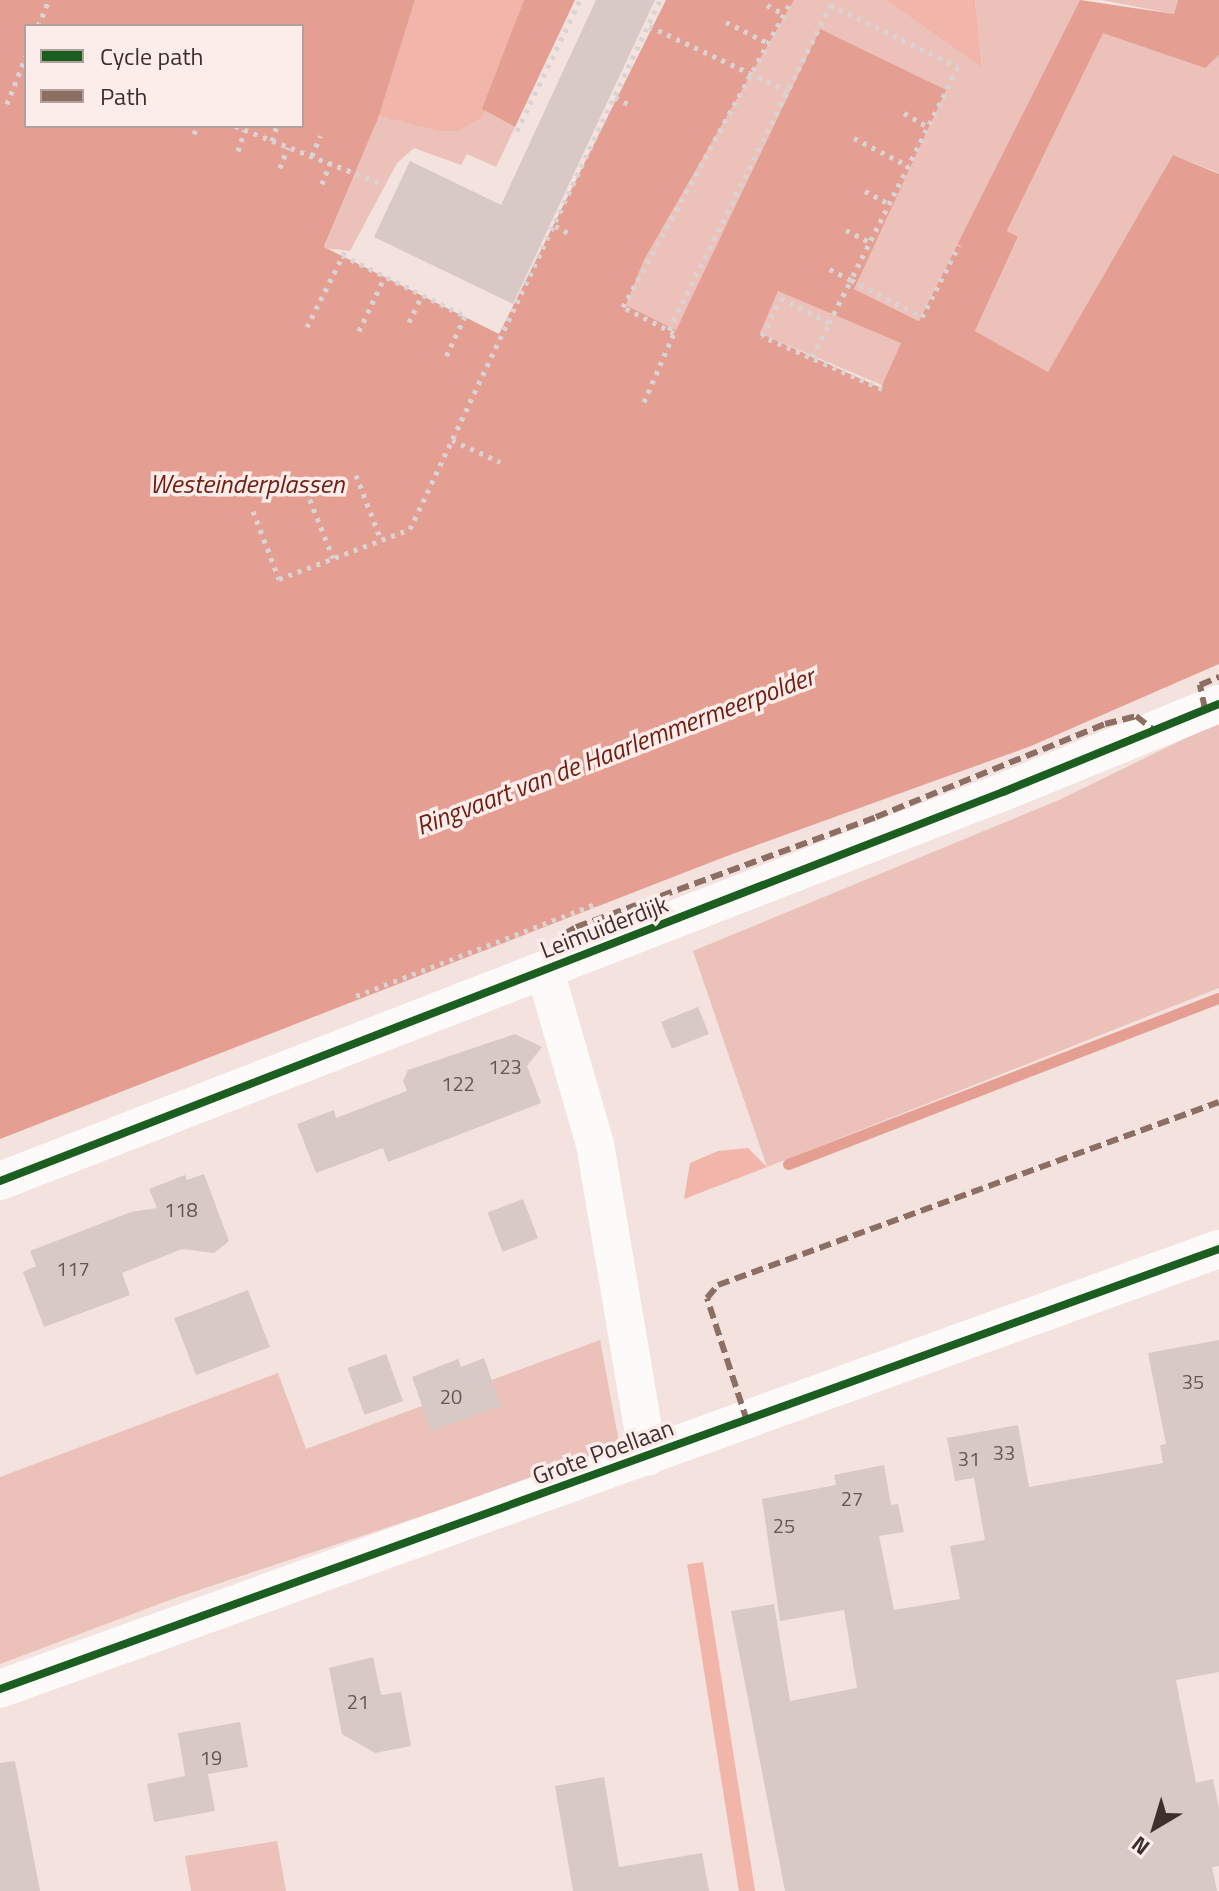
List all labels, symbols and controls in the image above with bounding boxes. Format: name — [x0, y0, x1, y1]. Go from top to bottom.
legend — [24, 24, 304, 128]
text: Cycle path — [100, 38, 203, 74]
text: Path — [100, 78, 147, 114]
water label: Westeinderplassen — [150, 468, 344, 500]
water label: Ringvaart van de Haarlemmermeerpolder — [411, 660, 819, 842]
street label: Leimuiderdijk — [536, 889, 672, 965]
house number: 123 — [488, 1054, 522, 1078]
house number: 122 — [441, 1071, 475, 1095]
house number: 118 — [164, 1197, 198, 1221]
house number: 117 — [56, 1256, 90, 1280]
house number: 35 — [1182, 1369, 1204, 1393]
house number: 20 — [440, 1384, 462, 1408]
street label: Grote Poellaan — [528, 1413, 678, 1491]
house number: 33 — [993, 1440, 1015, 1464]
house number: 31 — [958, 1446, 980, 1470]
house number: 27 — [841, 1486, 863, 1510]
house number: 25 — [773, 1513, 795, 1537]
house number: 21 — [347, 1689, 369, 1713]
house number: 19 — [200, 1745, 222, 1769]
north arrow — [1115, 1787, 1195, 1867]
text: N — [1124, 1828, 1157, 1864]

